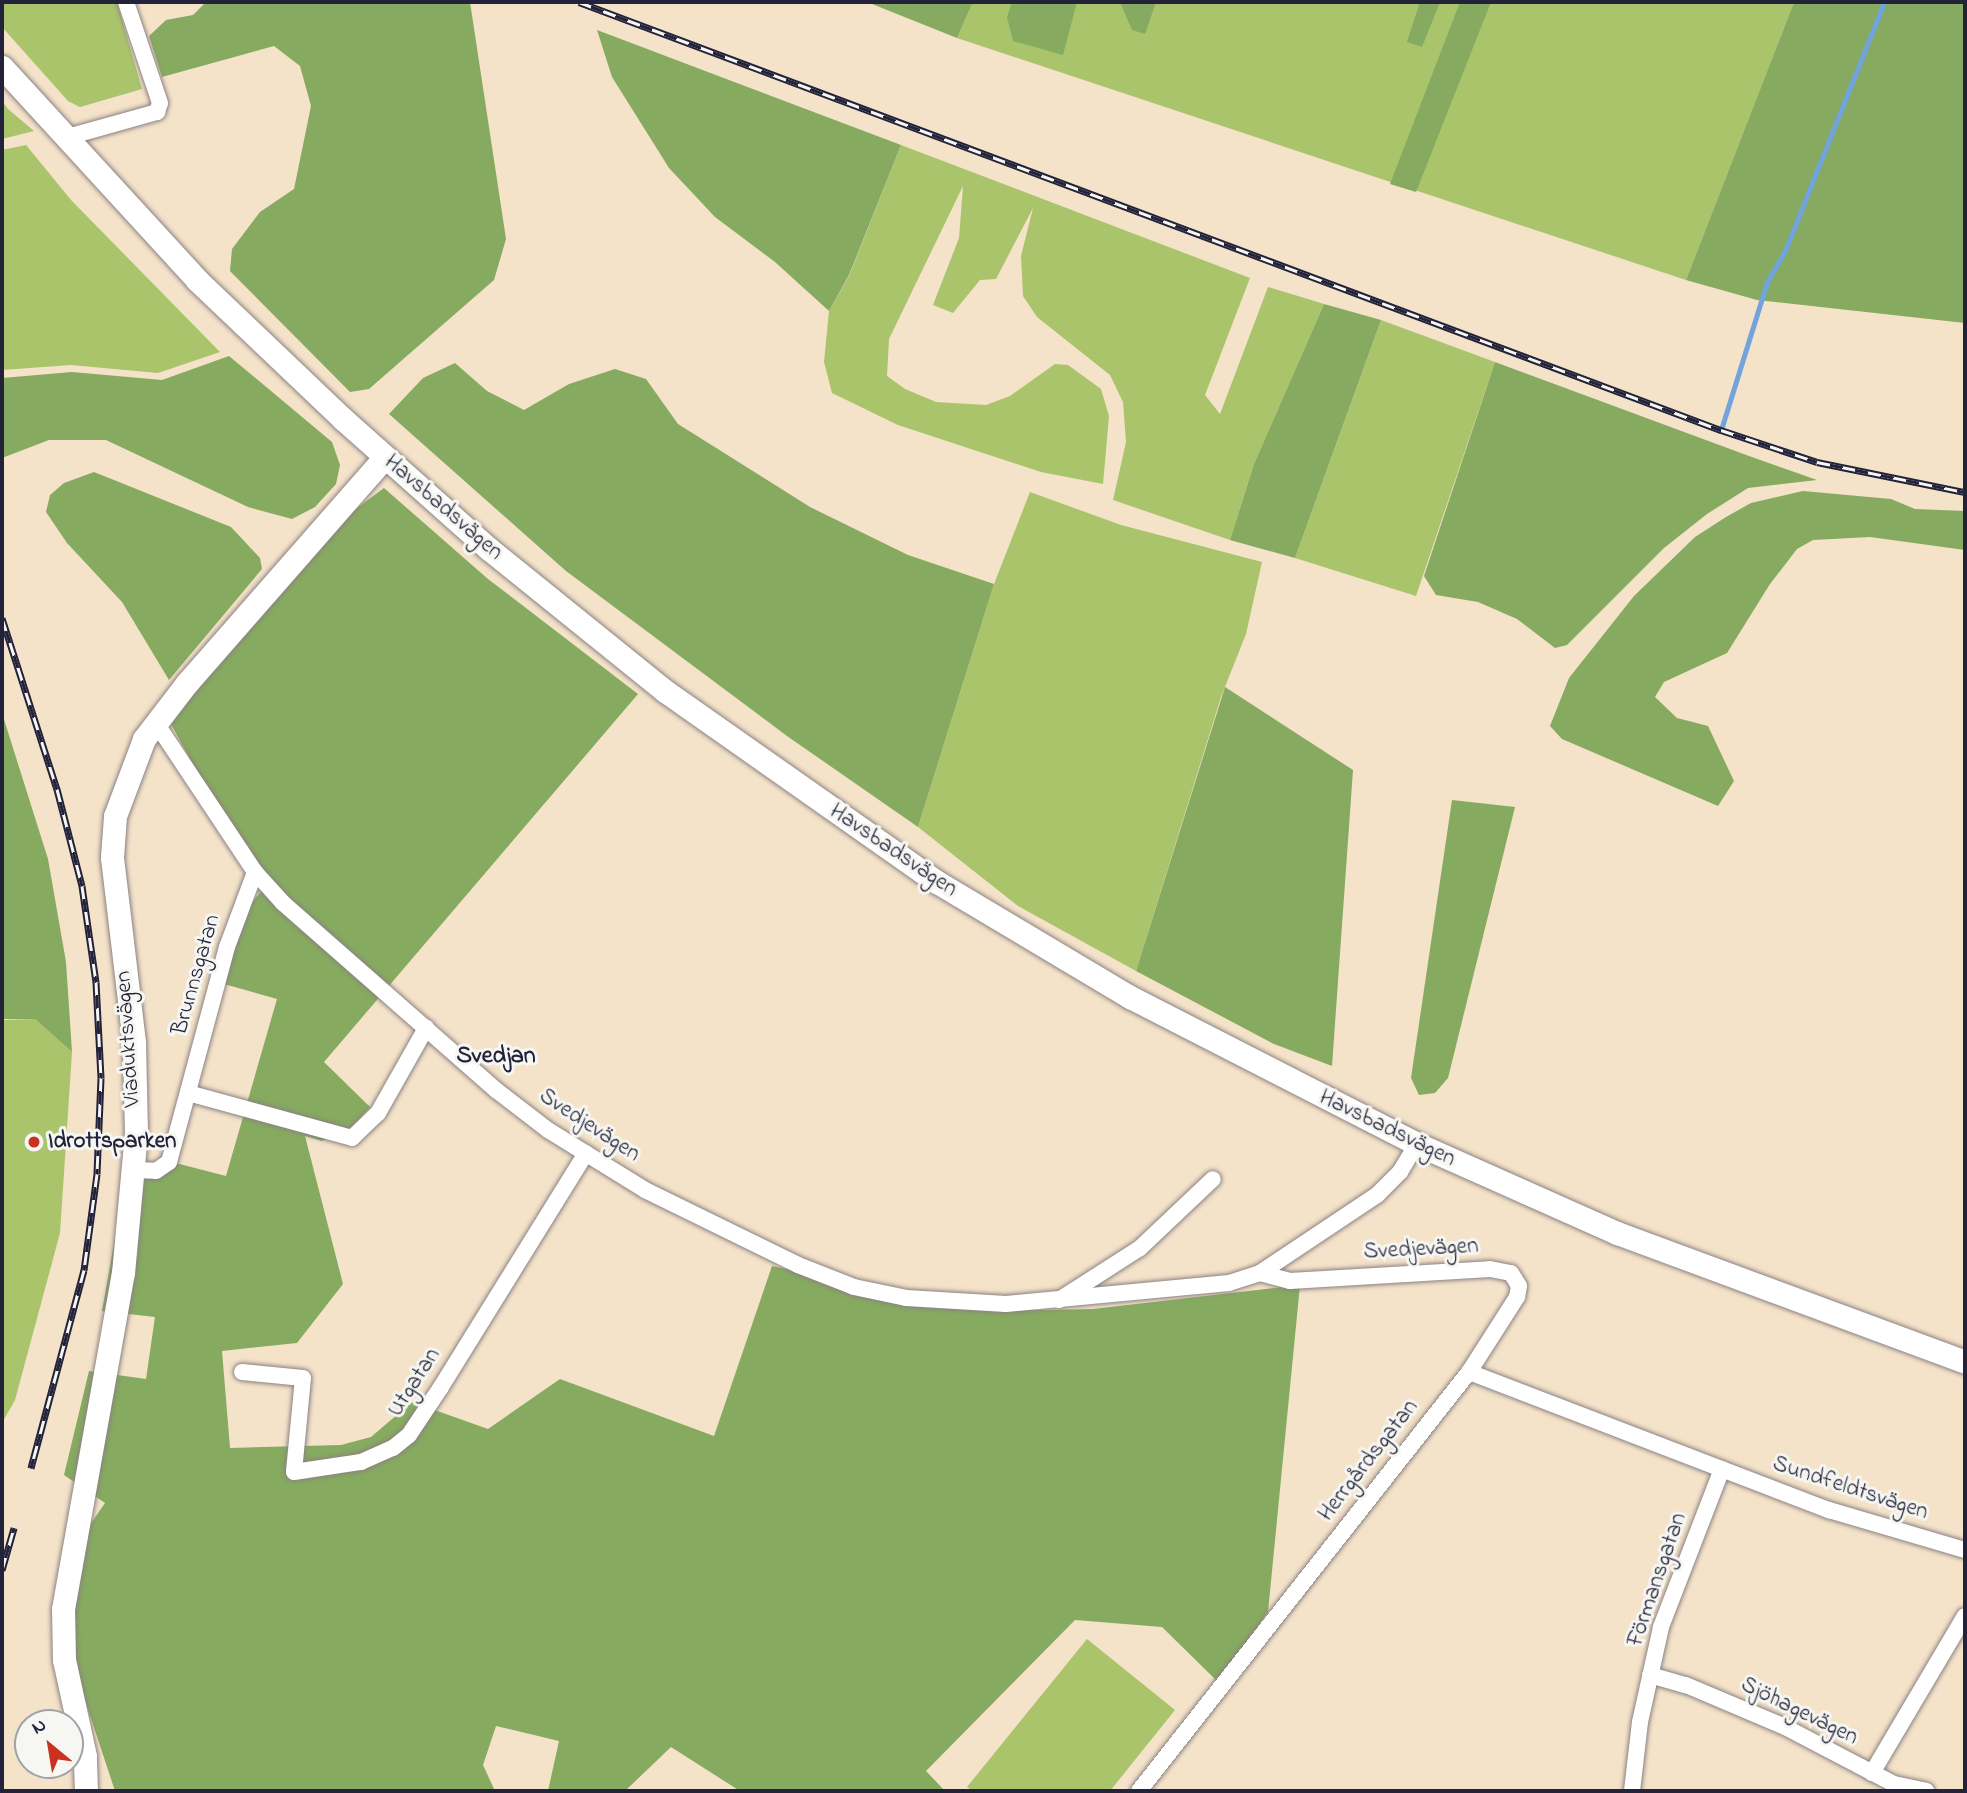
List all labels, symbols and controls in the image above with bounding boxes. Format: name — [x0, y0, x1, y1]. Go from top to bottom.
street label: Havsbadsvägen — [378, 449, 508, 567]
street label: Havsbadsvägen — [824, 798, 962, 904]
street label: Brunnsgatan — [167, 911, 227, 1039]
street label: Viaduktsvägen — [110, 970, 148, 1108]
district label: Svedjan — [456, 1043, 536, 1071]
street label: Svedjevägen — [533, 1083, 645, 1169]
street label: Havsbadsvägen — [1314, 1084, 1460, 1174]
place label: Idrottsparken — [48, 1128, 176, 1156]
marker: Idrottsparken — [26, 1134, 42, 1150]
street label: Svedjevägen — [1363, 1233, 1479, 1267]
street label: Utgatan — [383, 1343, 447, 1423]
street label: Herrgårdsgatan — [1313, 1395, 1425, 1527]
street label: Sundfeldtsvägen — [1769, 1451, 1931, 1527]
street label: Förmansgatan — [1622, 1510, 1694, 1650]
street label: Sjöhagevägen — [1736, 1672, 1862, 1752]
north arrow — [14, 1709, 84, 1779]
text: N — [27, 1712, 52, 1742]

